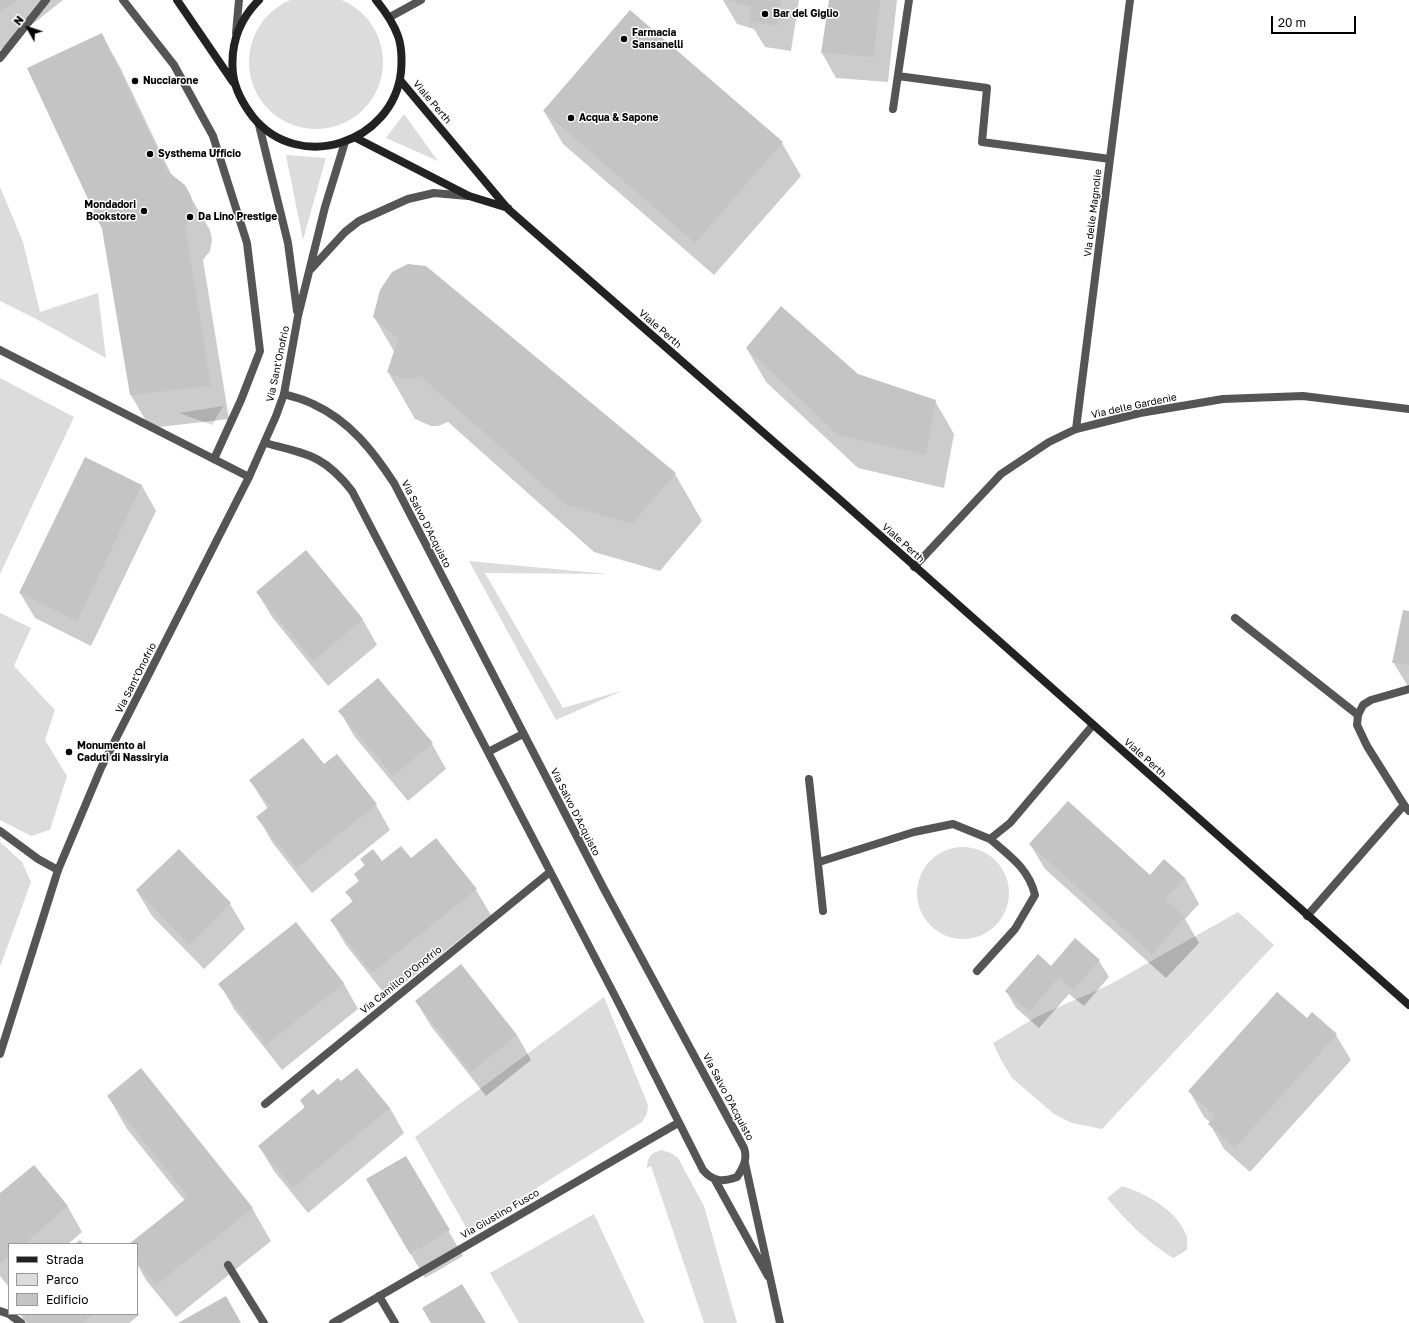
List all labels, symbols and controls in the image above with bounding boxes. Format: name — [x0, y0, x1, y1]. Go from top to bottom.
north arrow — [8, 8, 48, 48]
place label: Bar del Giglio — [773, 8, 838, 20]
scale bar — [1273, 8, 1358, 34]
marker: Bar del Giglio — [760, 9, 770, 19]
text: N — [11, 13, 26, 27]
text: 20 m — [1278, 15, 1306, 30]
place label: Farmacia Sansanelli — [632, 27, 683, 50]
marker: Farmacia Sansanelli — [619, 34, 629, 44]
place label: Nucciarone — [143, 75, 198, 87]
marker: Nucciarone — [130, 76, 140, 86]
street label: Viale Perth — [410, 78, 454, 126]
place label: Acqua & Sapone — [579, 112, 658, 124]
marker: Acqua & Sapone — [566, 113, 576, 123]
place label: Systhema Ufficio — [158, 148, 241, 160]
marker: Systhema Ufficio — [145, 149, 155, 159]
street label: Via delle Magnolie — [1082, 168, 1104, 258]
place label: Mondadori Bookstore — [84, 199, 136, 222]
marker: Mondadori Bookstore — [139, 206, 149, 216]
place label: Da Lino Prestige — [198, 211, 277, 223]
marker: Da Lino Prestige — [185, 212, 195, 222]
street label: Viale Perth — [636, 307, 684, 351]
street label: Via Sant'Onofrio — [264, 325, 292, 403]
street label: Via delle Gardenie — [1090, 391, 1178, 421]
street label: Via Salvo D'Acquisto — [399, 478, 453, 570]
street label: Viale Perth — [879, 521, 927, 565]
street label: Via Sant'Onofrio — [113, 641, 159, 715]
street label: Viale Perth — [1121, 736, 1169, 780]
place label: Monumento ai Caduti di Nassiryia — [77, 740, 169, 764]
marker: Monumento ai Caduti di Nassiryia — [64, 747, 74, 757]
street label: Via Salvo D'Acquisto — [548, 766, 602, 858]
street label: Via Camillo D'Onofrio — [358, 943, 444, 1017]
street label: Via Salvo D'Acquisto — [700, 1051, 756, 1143]
street label: Via Giustino Fusco — [459, 1187, 541, 1241]
legend — [8, 1243, 138, 1315]
text: Strada — [46, 1252, 84, 1267]
text: Parco — [46, 1272, 79, 1287]
text: Edificio — [46, 1292, 88, 1307]

